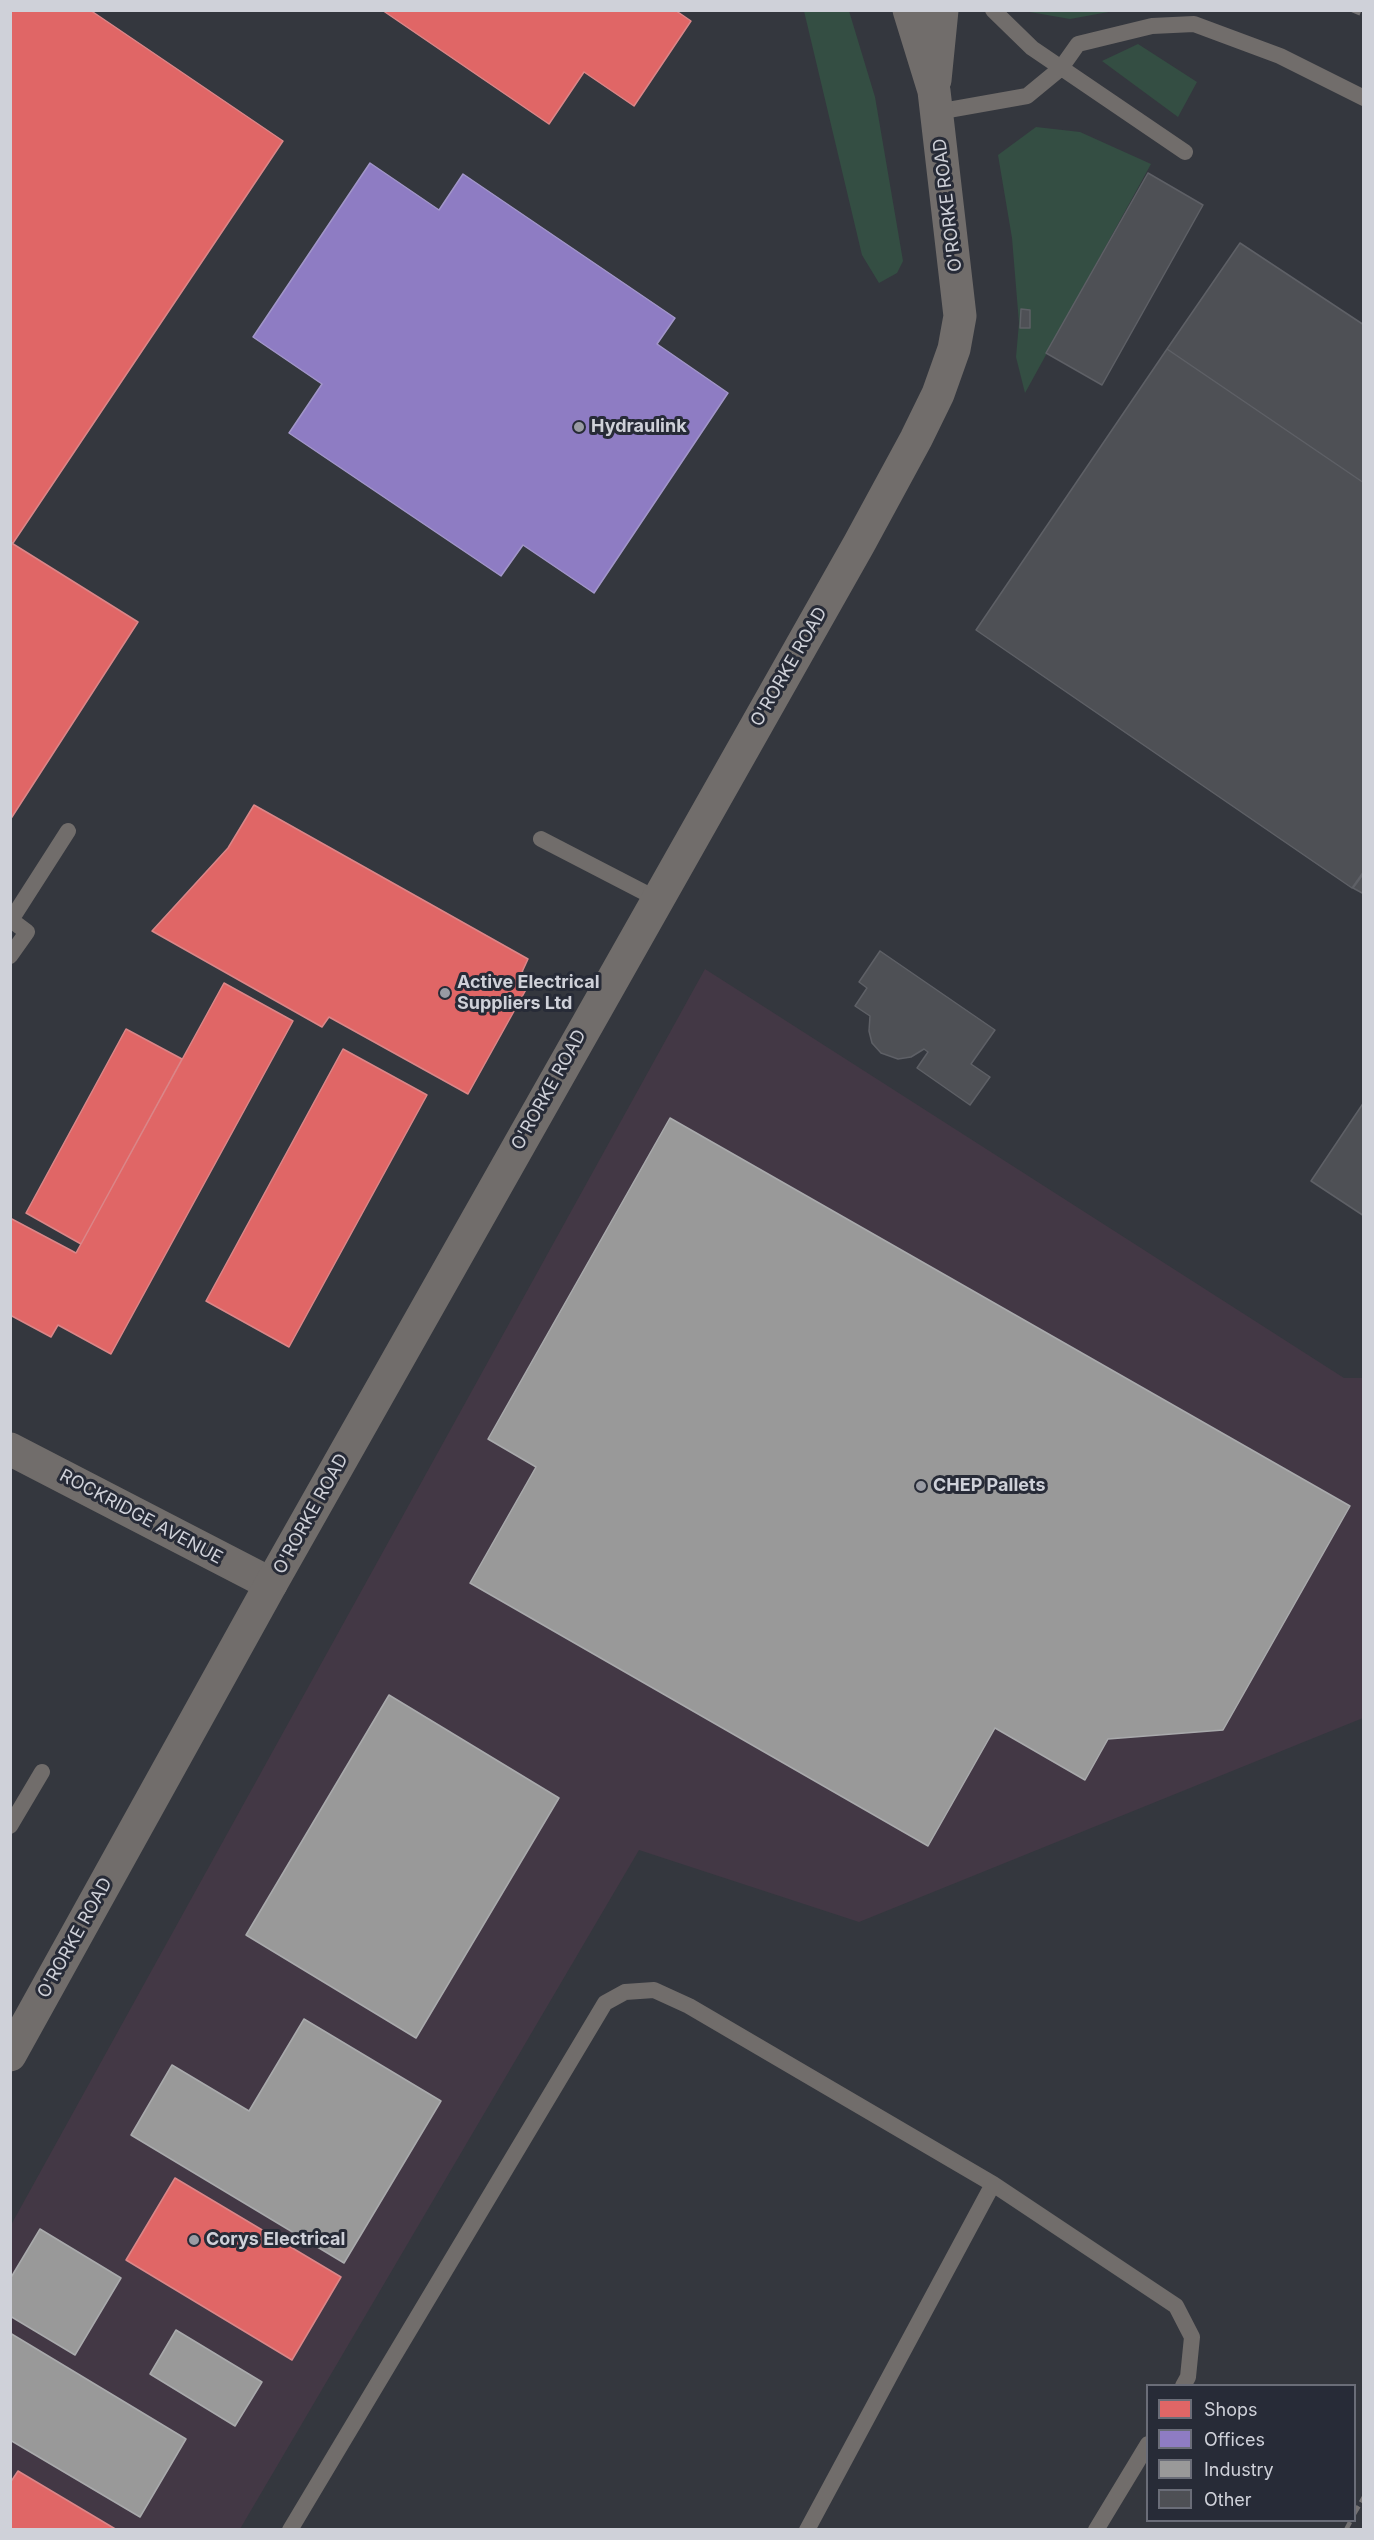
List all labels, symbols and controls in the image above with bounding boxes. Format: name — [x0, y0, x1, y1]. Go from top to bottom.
street label: O'RORKE ROAD — [929, 137, 967, 273]
place label: Hydraulink — [591, 416, 687, 438]
marker: Hydraulink — [572, 420, 586, 434]
street label: O'RORKE ROAD — [746, 603, 832, 731]
place label: Active Electrical Suppliers Ltd — [457, 972, 600, 1014]
marker: Active Electrical Suppliers Ltd — [438, 986, 452, 1000]
street label: O'RORKE ROAD — [507, 1026, 591, 1154]
street label: O'RORKE ROAD — [269, 1450, 353, 1578]
street label: ROCKRIDGE AVENUE — [56, 1465, 226, 1569]
place label: CHEP Pallets — [933, 1475, 1046, 1497]
marker: CHEP Pallets — [914, 1479, 928, 1493]
street label: O'RORKE ROAD — [33, 1874, 117, 2002]
place label: Corys Electrical — [206, 2229, 345, 2251]
marker: Corys Electrical — [187, 2233, 201, 2247]
legend — [1146, 2384, 1356, 2522]
text: Shops — [1204, 2399, 1258, 2420]
text: Offices — [1204, 2429, 1265, 2450]
text: Industry — [1204, 2459, 1274, 2480]
text: Other — [1204, 2489, 1252, 2510]

